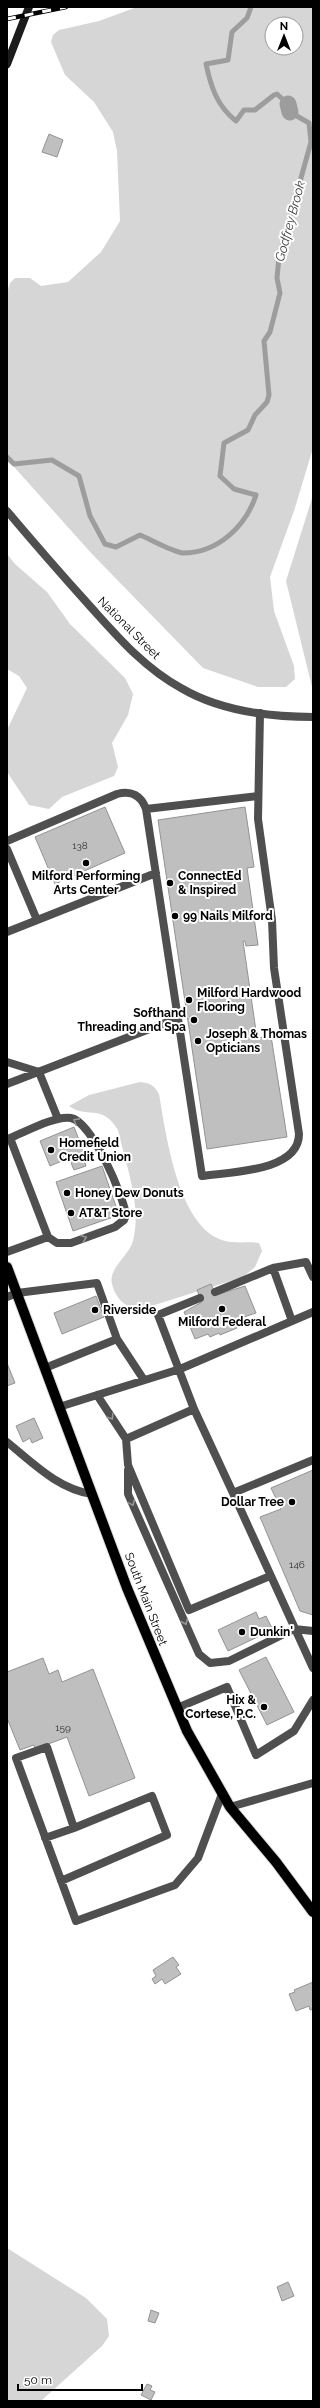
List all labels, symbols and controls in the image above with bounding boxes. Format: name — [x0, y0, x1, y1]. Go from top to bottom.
north arrow — [264, 16, 304, 56]
text: N — [280, 20, 288, 33]
water label: Godfrey Brook — [272, 179, 308, 263]
street label: National Street — [95, 594, 163, 662]
house number: 138 — [72, 840, 88, 851]
marker: Milford Performing Arts Center — [81, 858, 91, 868]
place label: Milford Performing Arts Center — [32, 869, 140, 897]
place label: ConnectEd & Inspired — [178, 869, 242, 897]
marker: ConnectEd & Inspired — [165, 878, 175, 888]
place label: 99 Nails Milford — [183, 909, 273, 923]
marker: 99 Nails Milford — [170, 911, 180, 921]
place label: Milford Hardwood Flooring — [197, 986, 301, 1014]
marker: Milford Hardwood Flooring — [184, 995, 194, 1005]
place label: Softhand Threading and Spa — [78, 1006, 186, 1034]
marker: Softhand Threading and Spa — [189, 1015, 199, 1025]
place label: Joseph & Thomas Opticians — [206, 1027, 307, 1055]
marker: Joseph & Thomas Opticians — [193, 1036, 203, 1046]
one-way arrow — [73, 1119, 80, 1126]
place label: Homefield Credit Union — [59, 1136, 131, 1164]
marker: Homefield Credit Union — [46, 1145, 56, 1155]
place label: Honey Dew Donuts — [75, 1186, 184, 1200]
marker: Honey Dew Donuts — [62, 1188, 72, 1198]
place label: AT&T Store — [79, 1206, 142, 1220]
marker: AT&T Store — [66, 1208, 76, 1218]
one-way arrow — [81, 1235, 88, 1243]
place label: Riverside — [103, 1303, 156, 1317]
marker: Milford Federal — [217, 1304, 227, 1314]
marker: Riverside — [90, 1305, 100, 1315]
place label: Milford Federal — [178, 1315, 266, 1329]
one-way arrow — [107, 1413, 114, 1420]
place label: Dollar Tree — [221, 1495, 284, 1509]
marker: Dollar Tree — [287, 1497, 297, 1507]
one-way arrow — [128, 1500, 136, 1507]
street label: South Main Street — [122, 1550, 170, 1648]
house number: 146 — [289, 1559, 305, 1570]
one-way arrow — [181, 1619, 189, 1626]
place label: Dunkin' — [250, 1625, 293, 1639]
marker: Dunkin' — [237, 1627, 247, 1637]
place label: Hix & Cortese, P.C. — [185, 1693, 256, 1721]
marker: Hix & Cortese, P.C. — [259, 1702, 269, 1712]
house number: 159 — [55, 1722, 71, 1733]
scale bar — [18, 2366, 142, 2392]
text: 50 m — [24, 2373, 52, 2387]

